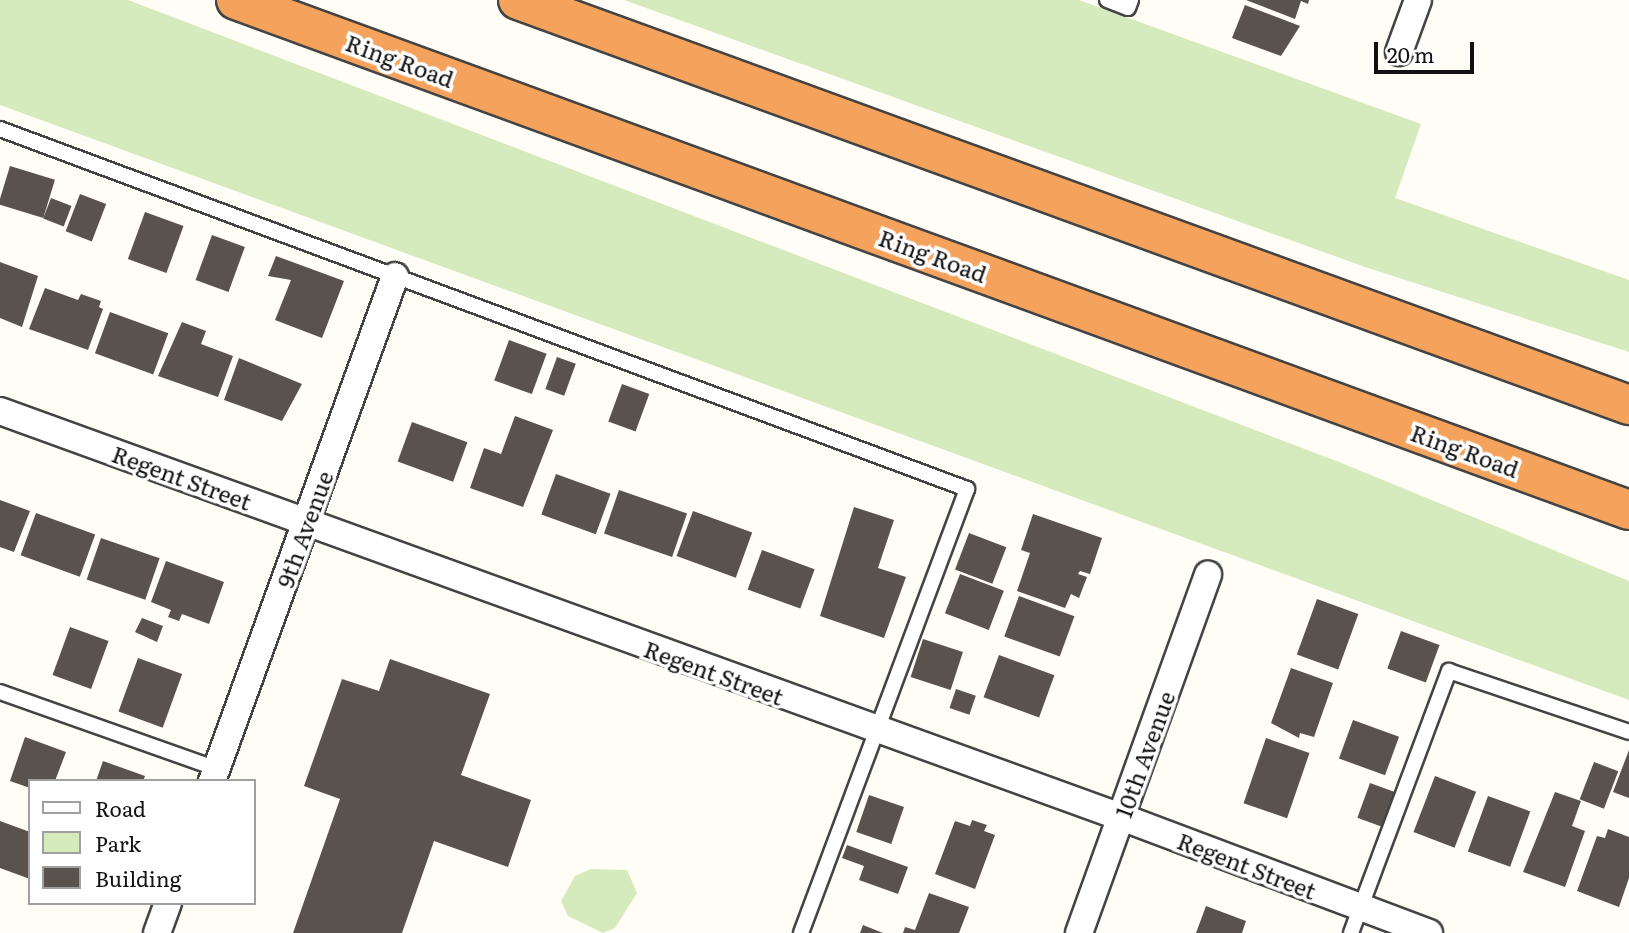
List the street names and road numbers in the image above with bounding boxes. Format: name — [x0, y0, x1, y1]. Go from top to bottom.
street label: Ring Road — [342, 28, 458, 92]
street label: Ring Road — [875, 223, 991, 287]
street label: Ring Road — [1407, 418, 1523, 482]
street label: Regent Street — [109, 439, 255, 515]
street label: 9th Avenue — [270, 467, 338, 591]
street label: Regent Street — [641, 634, 787, 710]
street label: 10th Avenue — [1108, 687, 1180, 821]
street label: Regent Street — [1174, 826, 1320, 904]

